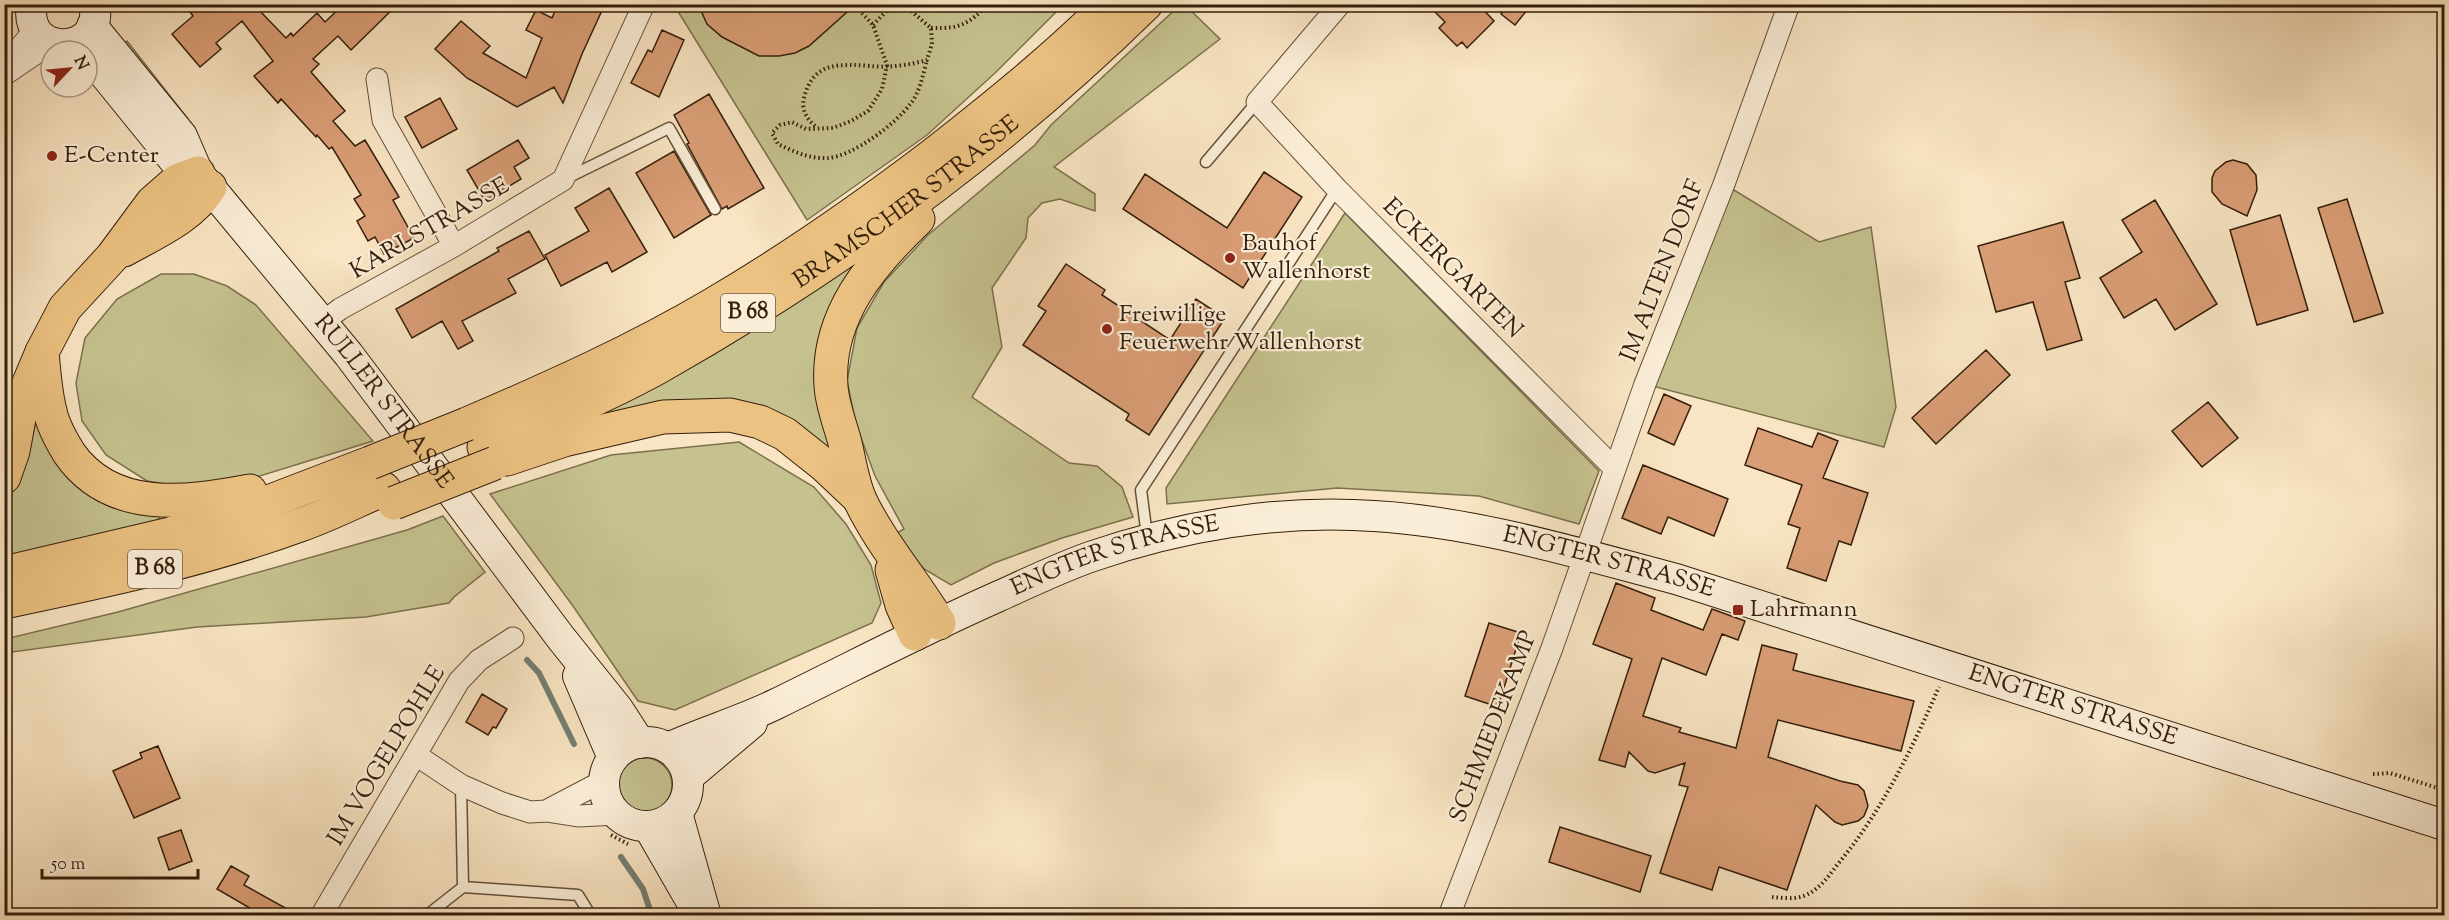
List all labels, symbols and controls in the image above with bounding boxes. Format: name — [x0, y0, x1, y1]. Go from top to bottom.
north arrow — [39, 39, 99, 99]
text: N — [67, 53, 93, 75]
street label: BRAMSCHER STRASSE — [787, 108, 1028, 298]
place label: E-Center — [64, 139, 159, 173]
marker: E-Center — [45, 149, 59, 163]
street label: KARLSTRASSE — [344, 169, 517, 289]
street label: IM ALTEN DORF — [1613, 175, 1713, 367]
street label: ECKERGARTEN — [1374, 191, 1530, 347]
place label: Bauhof Wallenhorst — [1242, 227, 1370, 289]
marker: Bauhof Wallenhorst — [1223, 251, 1237, 265]
road number: B 68 — [721, 294, 775, 332]
place label: Freiwillige Feuerwehr Wallenhorst — [1119, 298, 1362, 360]
street label: RULLER STRASSE — [305, 307, 461, 497]
marker: Freiwillige Feuerwehr Wallenhorst — [1100, 322, 1114, 336]
street label: ENGTER STRASSE — [1005, 507, 1223, 605]
street label: ENGTER STRASSE — [1500, 518, 1719, 607]
road number: B 68 — [128, 550, 182, 588]
place label: Lahrmann — [1750, 593, 1858, 627]
marker: Lahrmann — [1731, 603, 1745, 617]
street label: SCHMIEDEKAMP — [1442, 626, 1546, 828]
street label: ENGTER STRASSE — [1964, 657, 2182, 756]
street label: IM VOGELPOHLE — [320, 659, 455, 853]
scale bar — [42, 842, 198, 880]
text: 50 m — [50, 852, 86, 878]

